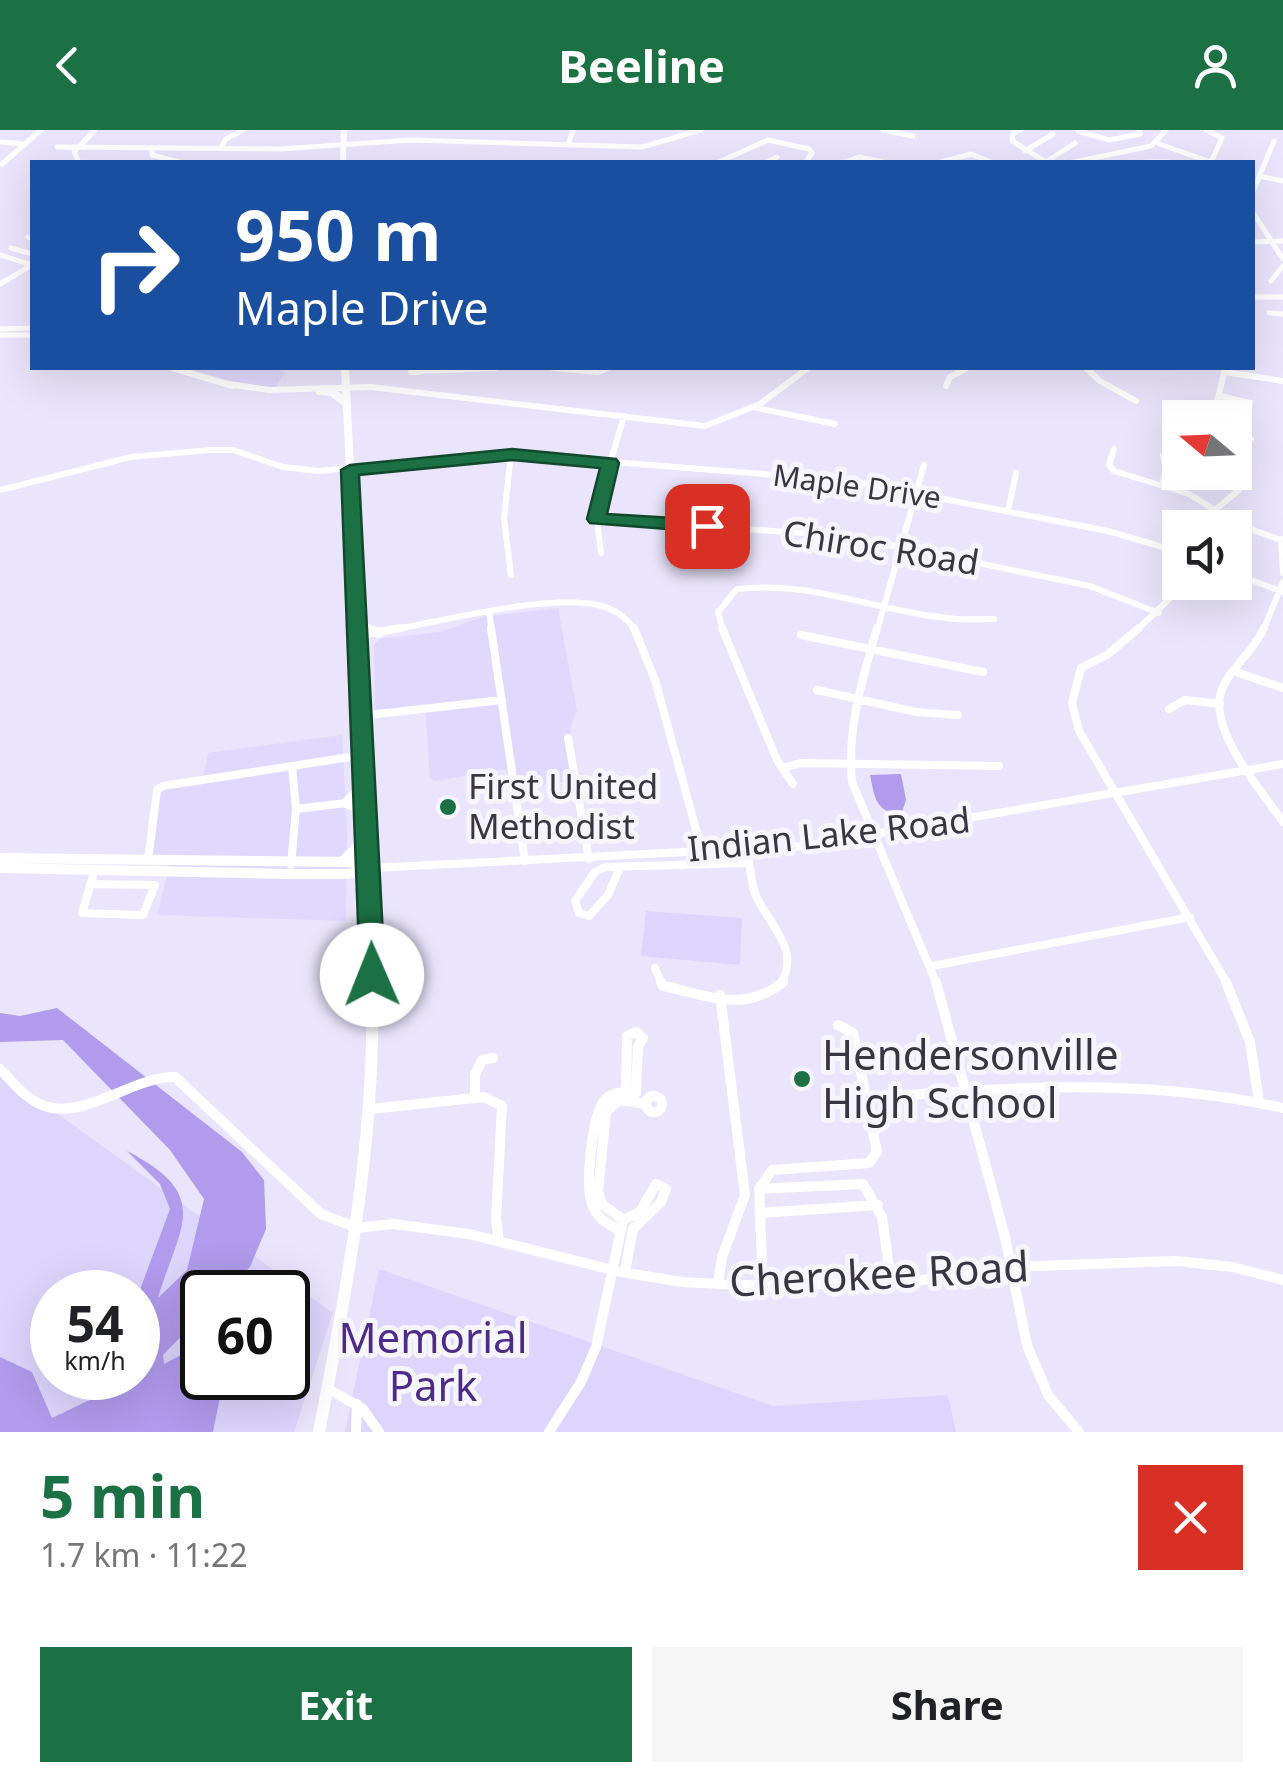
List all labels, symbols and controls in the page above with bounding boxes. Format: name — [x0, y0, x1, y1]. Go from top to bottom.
text: Beeline — [558, 35, 725, 96]
icon: back — [40, 38, 95, 93]
icon: person — [1188, 38, 1243, 93]
text: 950 m — [235, 186, 442, 282]
icon: right — [70, 200, 200, 330]
text: Maple Drive — [235, 277, 489, 338]
north arrow — [1162, 400, 1252, 490]
map controls — [1162, 400, 1252, 600]
street label: Maple Drive — [771, 453, 944, 518]
pin — [665, 484, 750, 569]
icon: arrive — [680, 499, 735, 554]
street label: Chiroc Road — [780, 508, 983, 585]
button: sound — [1162, 510, 1252, 600]
place label: First United Methodist — [468, 762, 658, 849]
street label: Indian Lake Road — [685, 795, 973, 872]
marker: First United Methodist — [437, 796, 459, 818]
position arrow — [320, 923, 424, 1027]
place label: Hendersonville High School — [822, 1025, 1119, 1130]
marker: Hendersonville High School — [791, 1068, 813, 1090]
street label: Cherokee Road — [728, 1236, 1030, 1309]
speed limit sign: 60 — [180, 1270, 310, 1400]
text: 54 — [66, 1289, 124, 1357]
park label: Memorial Park — [338, 1308, 528, 1413]
text: km/h — [64, 1343, 126, 1377]
text: 5 min — [40, 1454, 205, 1536]
button: close — [1138, 1465, 1243, 1570]
text: 1.7 km · 11:22 — [40, 1533, 248, 1576]
button: Exit — [40, 1647, 632, 1762]
button: Share — [652, 1647, 1243, 1762]

